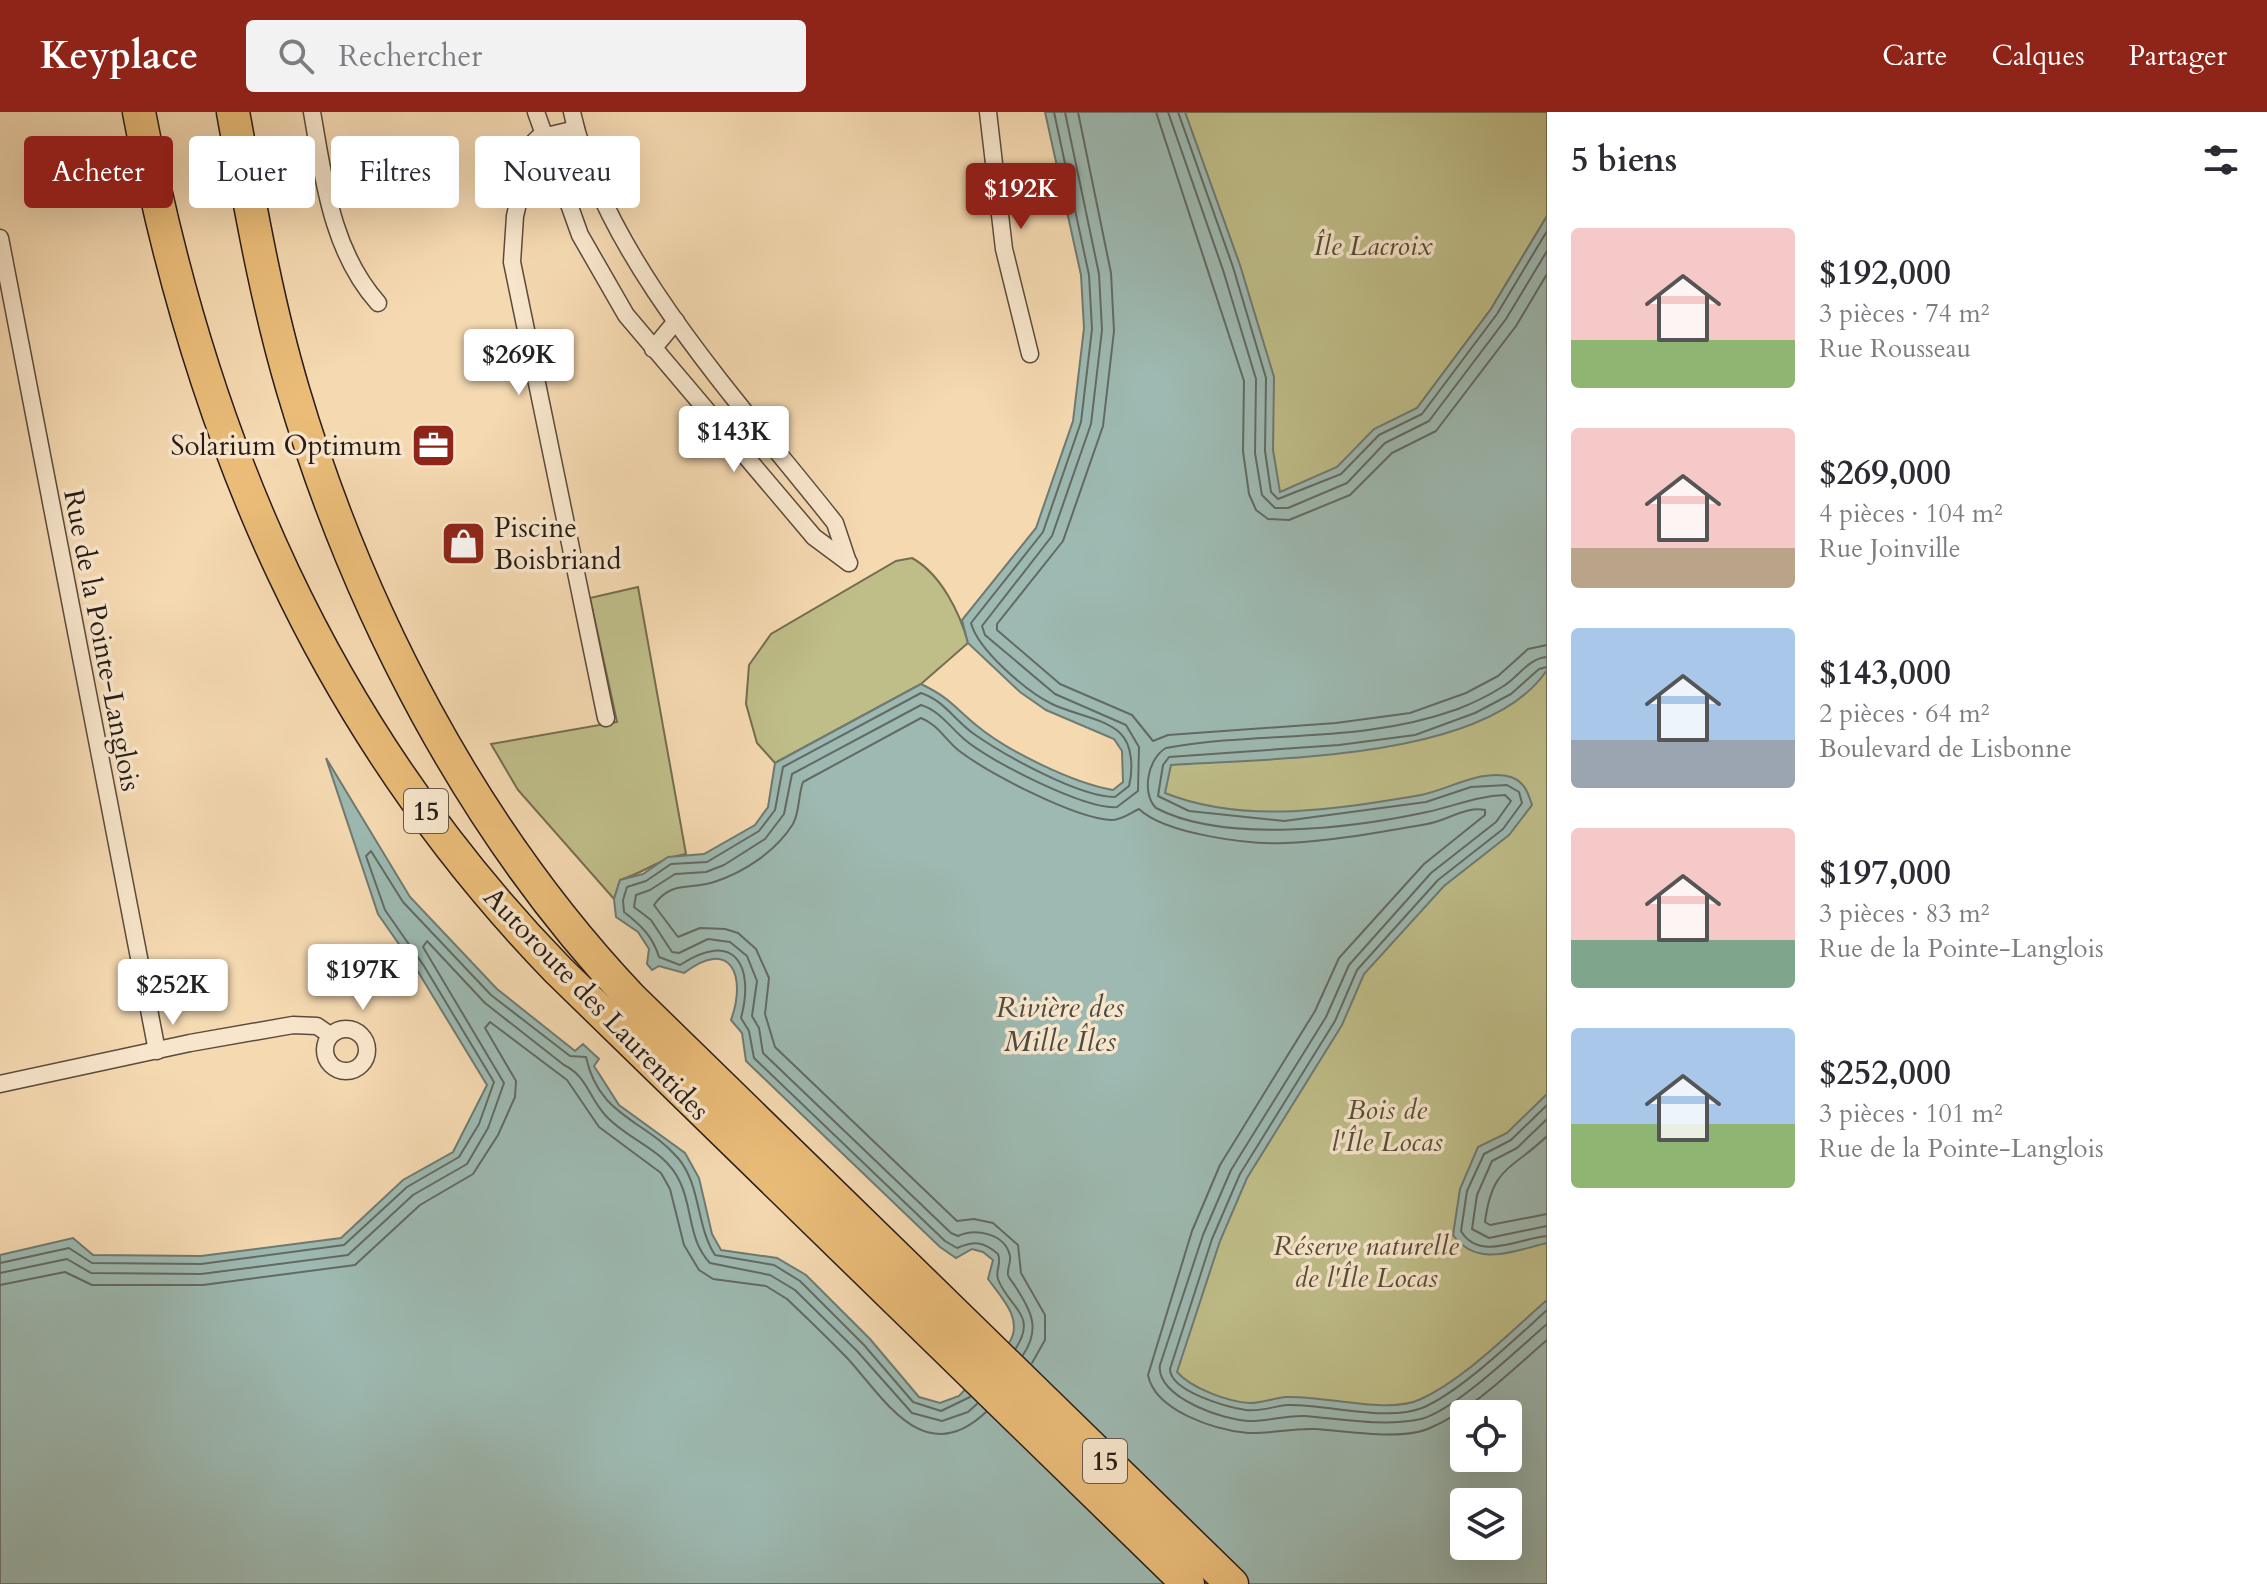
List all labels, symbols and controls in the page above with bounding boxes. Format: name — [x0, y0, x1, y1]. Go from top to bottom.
search box — [246, 20, 806, 92]
text: Keyplace — [40, 30, 198, 82]
icon: search — [274, 34, 318, 78]
text: Rechercher — [338, 36, 482, 77]
text: Carte — [1882, 37, 1947, 75]
text: Calques — [1991, 37, 2085, 75]
text: Partager — [2129, 37, 2227, 75]
chip: Acheter — [24, 136, 173, 208]
chip: Louer — [189, 136, 315, 208]
chip: Filtres — [331, 136, 459, 208]
chip: Nouveau — [475, 136, 640, 208]
text: 5 biens — [1571, 137, 1677, 183]
icon: filters — [2199, 138, 2243, 182]
pin: $192K — [965, 163, 1077, 231]
text: $192K — [984, 171, 1058, 206]
park label: Île Lacroix — [1314, 227, 1433, 265]
text: $192,000 — [1819, 250, 1951, 296]
icon: home — [1635, 260, 1731, 356]
text: 3 pièces · 74 m² — [1819, 296, 1990, 331]
pin: $269K — [463, 329, 575, 397]
text: Rue Rousseau — [1819, 331, 1971, 366]
text: $269K — [482, 337, 556, 372]
pin: $143K — [678, 406, 790, 474]
text: $143K — [697, 414, 771, 449]
office icon: Solarium Optimum — [409, 421, 457, 469]
place label: Solarium Optimum — [170, 427, 402, 465]
text: $269,000 — [1819, 450, 1951, 496]
icon: home — [1635, 460, 1731, 556]
street label: Rue de la Pointe-Langlois — [54, 486, 150, 794]
text: 4 pièces · 104 m² — [1819, 496, 2003, 531]
place label: Piscine Boisbriand — [494, 509, 622, 579]
shop icon: Piscine Boisbriand — [439, 519, 487, 567]
text: Rue Joinville — [1819, 531, 1961, 566]
text: $143,000 — [1819, 650, 1951, 696]
icon: home — [1635, 660, 1731, 756]
text: 2 pièces · 64 m² — [1819, 696, 1990, 731]
text: Boulevard de Lisbonne — [1819, 731, 2072, 766]
road number: 15 — [404, 789, 448, 833]
text: $197,000 — [1819, 850, 1951, 896]
icon: home — [1635, 860, 1731, 956]
street label: Autoroute des Laurentides — [475, 879, 718, 1129]
text: 3 pièces · 83 m² — [1819, 896, 1990, 931]
text: Rue de la Pointe-Langlois — [1819, 931, 2104, 966]
pin: $197K — [307, 944, 419, 1012]
text: $197K — [326, 952, 400, 987]
pin: $252K — [117, 959, 229, 1027]
text: $252K — [136, 967, 210, 1002]
water label: Rivière des Mille Îles — [996, 987, 1124, 1062]
text: $252,000 — [1819, 1050, 1951, 1096]
icon: home — [1635, 1060, 1731, 1156]
park label: Bois de l'Île Locas — [1331, 1091, 1443, 1161]
text: 3 pièces · 101 m² — [1819, 1096, 2003, 1131]
text: Rue de la Pointe-Langlois — [1819, 1131, 2104, 1166]
park label: Réserve naturelle de l'Île Locas — [1273, 1227, 1459, 1297]
map controls — [1450, 1400, 1522, 1560]
button: locate — [1450, 1400, 1522, 1472]
road number: 15 — [1083, 1439, 1127, 1483]
button: layers — [1450, 1488, 1522, 1560]

